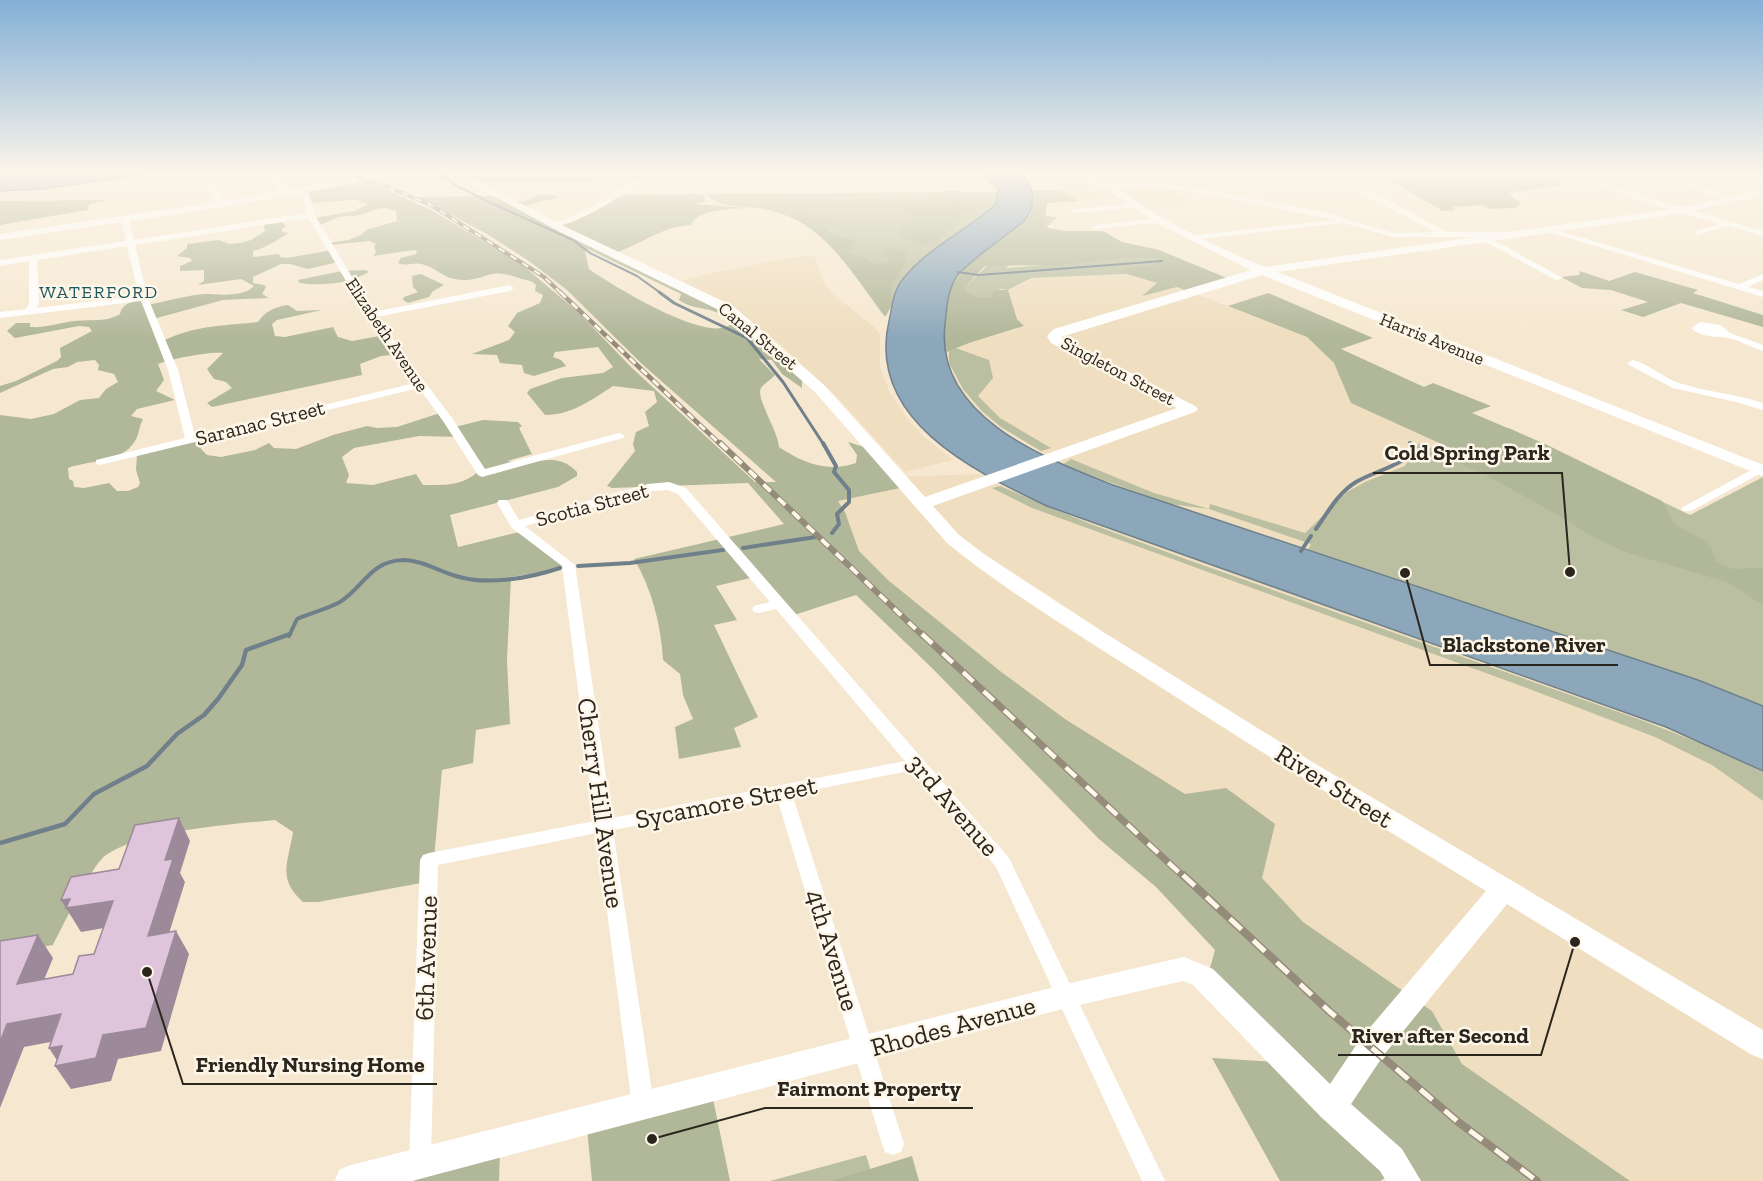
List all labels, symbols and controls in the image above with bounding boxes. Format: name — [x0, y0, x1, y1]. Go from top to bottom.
street label: Elizabeth Avenue — [341, 274, 433, 396]
district label: WATERFORD — [39, 281, 159, 303]
street label: Canal Street — [714, 297, 802, 375]
street label: Harris Avenue — [1377, 308, 1487, 370]
street label: Singleton Street — [1057, 332, 1179, 410]
street label: Saranac Street — [193, 394, 327, 451]
callout: Cold Spring Park — [1373, 433, 1562, 473]
text: Cold Spring Park — [1384, 439, 1550, 466]
street label: Scotia Street — [533, 477, 651, 532]
callout: Blackstone River — [1430, 625, 1618, 665]
text: Blackstone River — [1442, 631, 1606, 658]
street label: Cherry Hill Avenue — [570, 696, 632, 910]
street label: River Street — [1269, 737, 1399, 835]
street label: 3rd Avenue — [900, 747, 1006, 863]
street label: Sycamore Street — [632, 769, 820, 835]
street label: 4th Avenue — [799, 885, 867, 1015]
street label: 6th Avenue — [408, 895, 444, 1021]
street label: Rhodes Avenue — [867, 989, 1039, 1063]
callout: River after Second — [1338, 1015, 1541, 1055]
text: River after Second — [1351, 1022, 1529, 1049]
callout: Friendly Nursing Home — [183, 1044, 437, 1084]
text: Friendly Nursing Home — [195, 1051, 425, 1078]
callout: Fairmont Property — [765, 1068, 973, 1108]
text: Fairmont Property — [777, 1075, 961, 1102]

